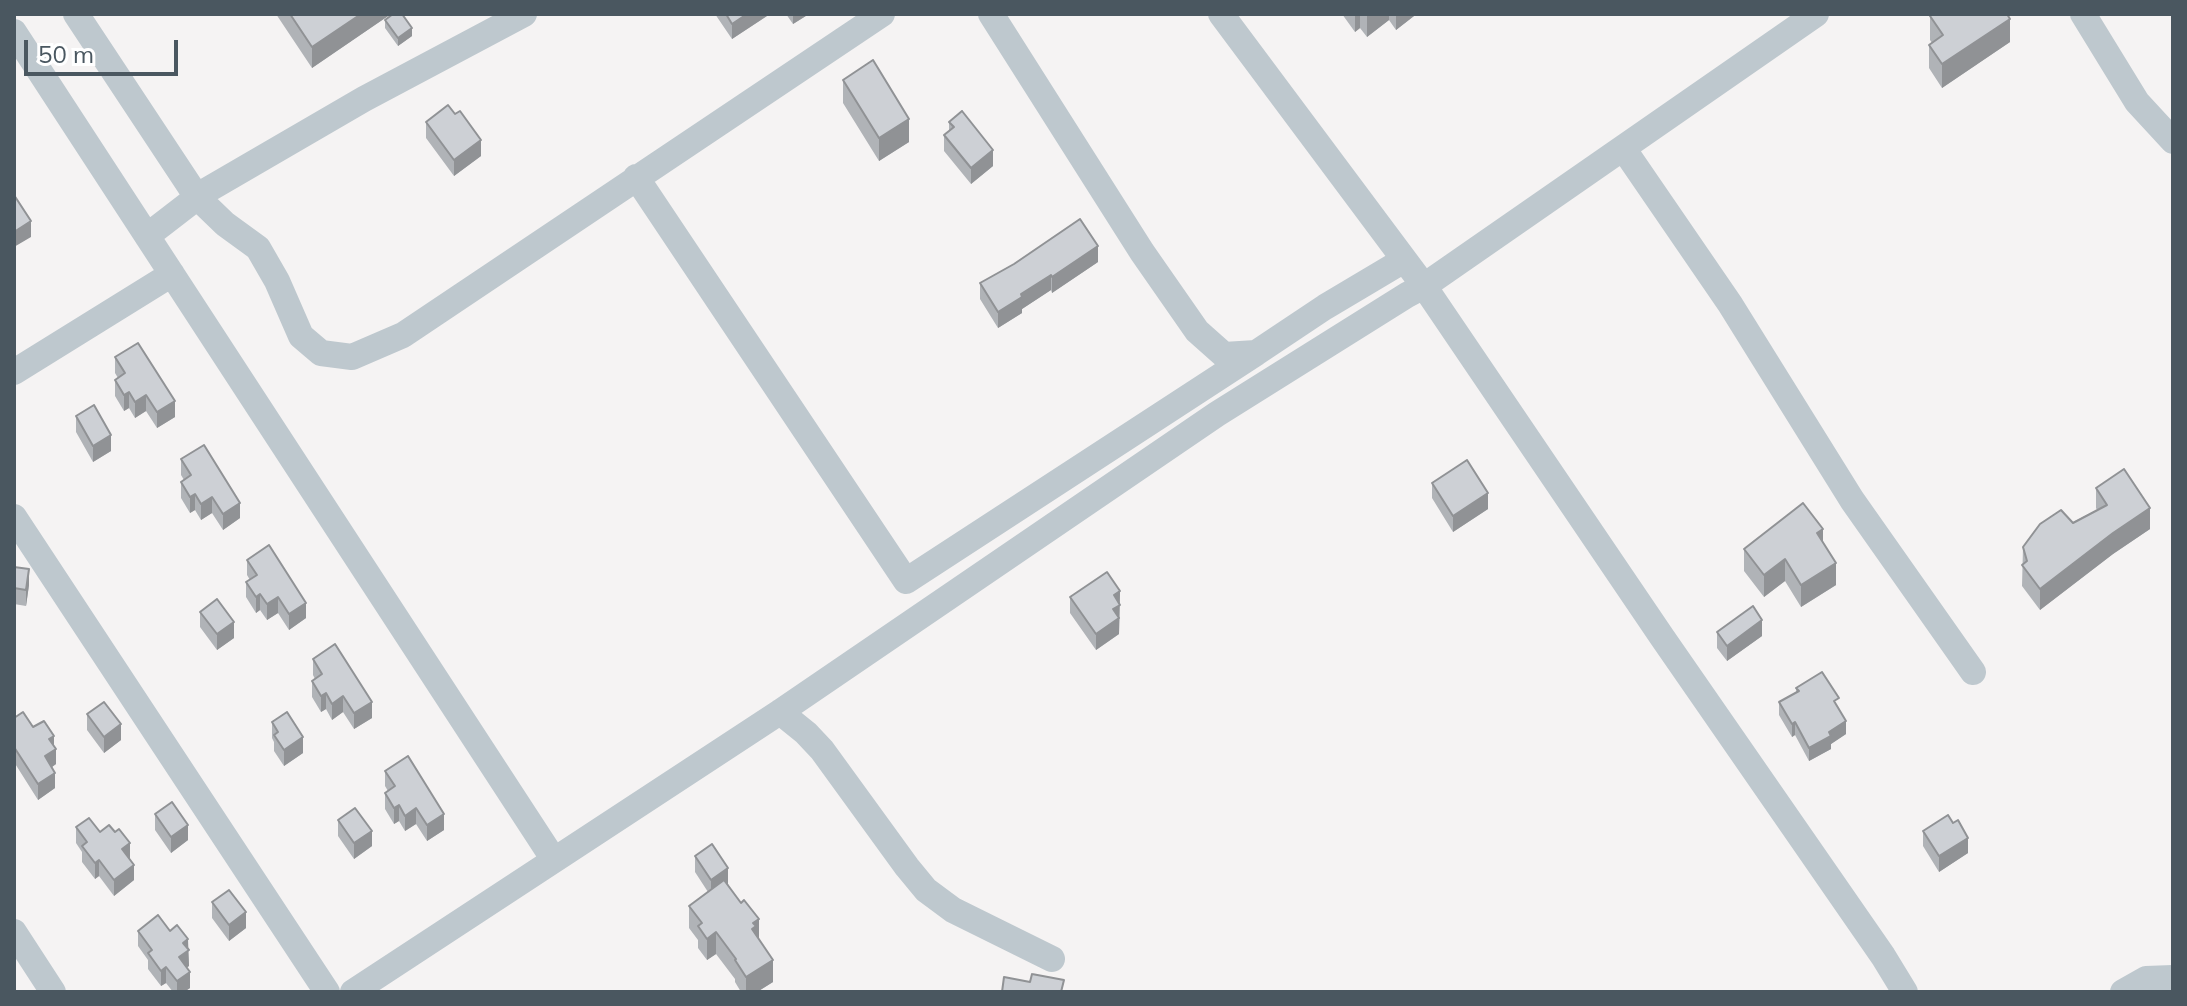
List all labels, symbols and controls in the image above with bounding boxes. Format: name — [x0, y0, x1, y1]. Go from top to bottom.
scale bar — [28, 24, 182, 74]
text: 50 m — [38, 39, 94, 69]

